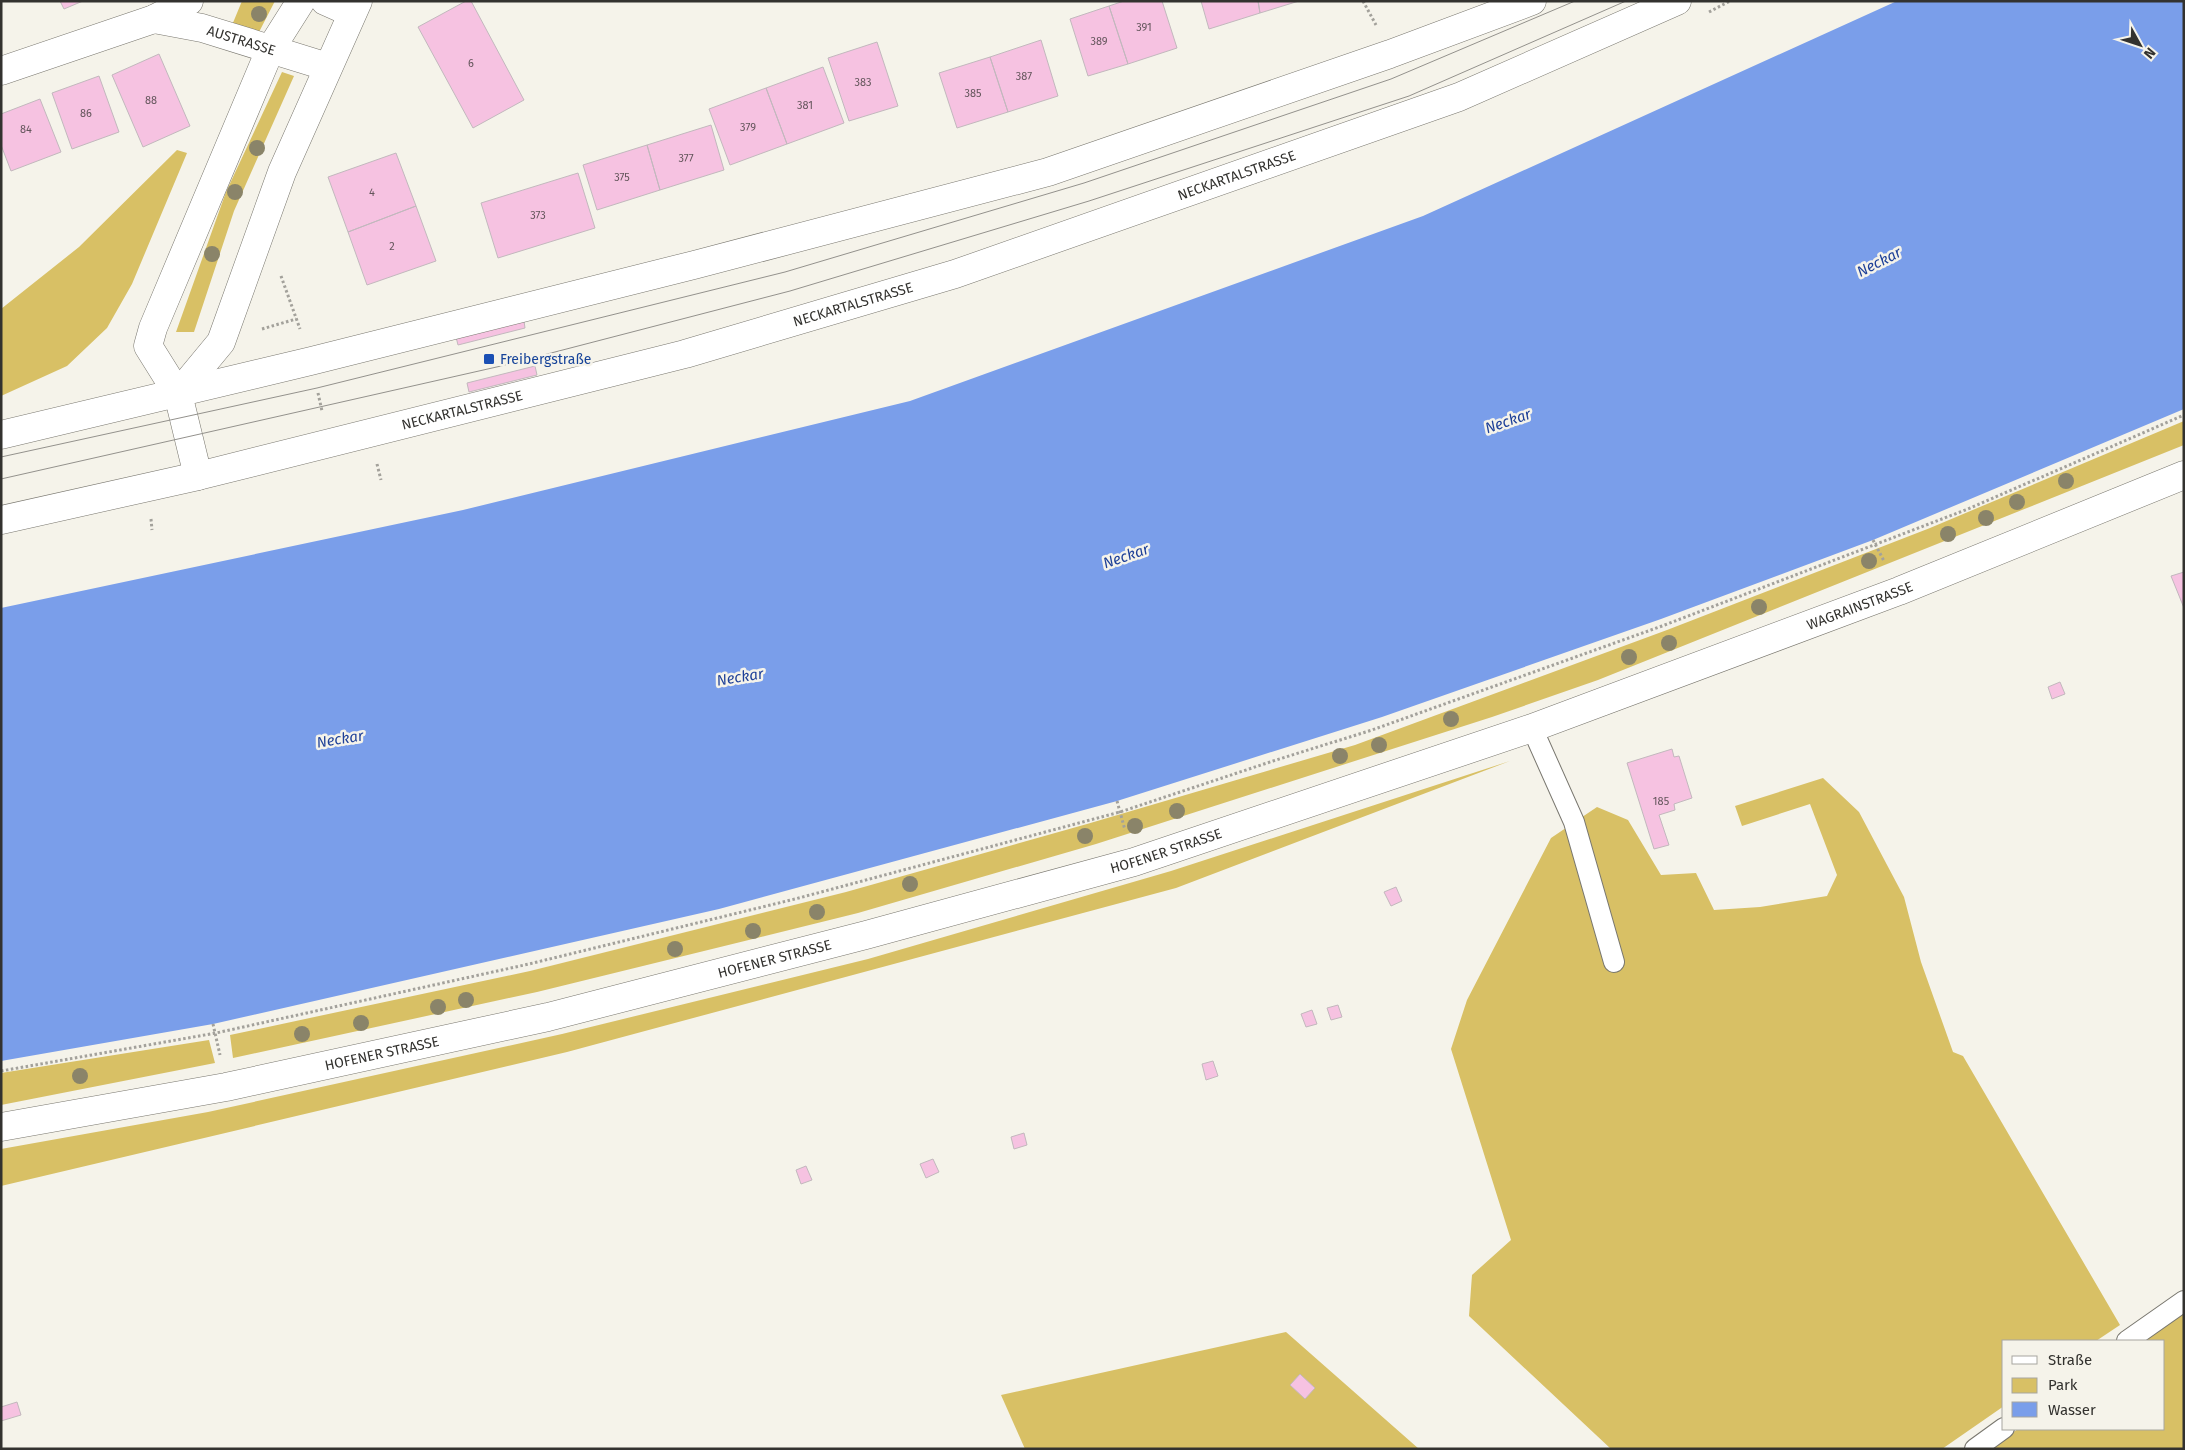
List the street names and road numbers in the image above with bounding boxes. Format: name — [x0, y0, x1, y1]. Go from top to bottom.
street label: AUSTRASSE — [205, 22, 278, 59]
street label: NECKARTALSTRASSE — [1175, 146, 1298, 204]
street label: NECKARTALSTRASSE — [791, 278, 915, 330]
street label: NECKARTALSTRASSE — [400, 387, 524, 433]
street label: WAGRAINSTRASSE — [1804, 578, 1915, 633]
street label: HOFENER STRASSE — [1108, 825, 1224, 877]
street label: HOFENER STRASSE — [716, 936, 833, 981]
street label: HOFENER STRASSE — [323, 1032, 441, 1074]

